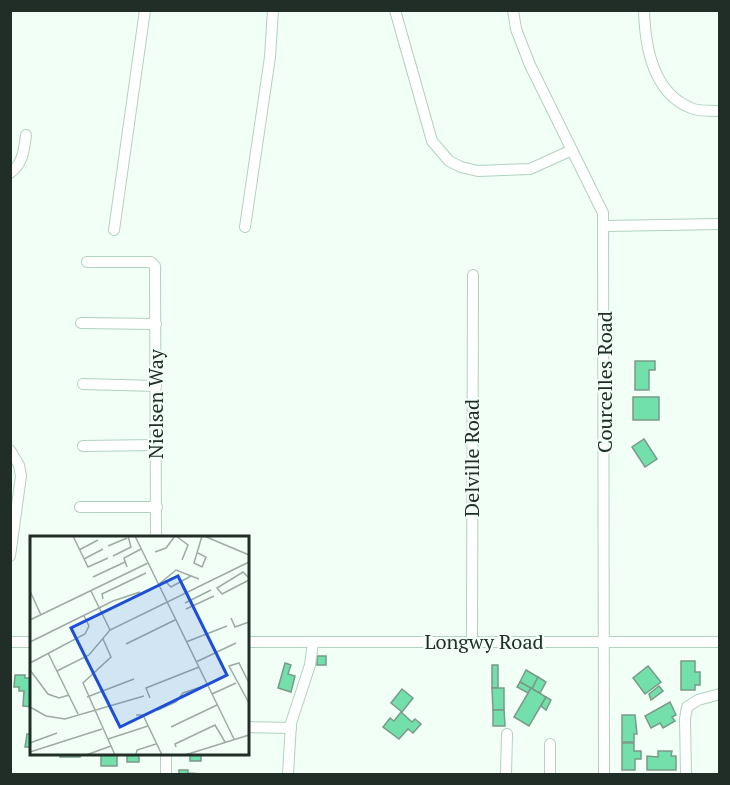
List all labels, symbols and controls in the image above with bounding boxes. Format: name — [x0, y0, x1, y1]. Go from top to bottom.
street label: Courcelles Road — [591, 311, 618, 453]
street label: Nielsen Way — [142, 348, 169, 459]
street label: Delville Road — [458, 399, 485, 517]
inset map — [30, 536, 249, 755]
street label: Longwy Road — [424, 628, 544, 655]

